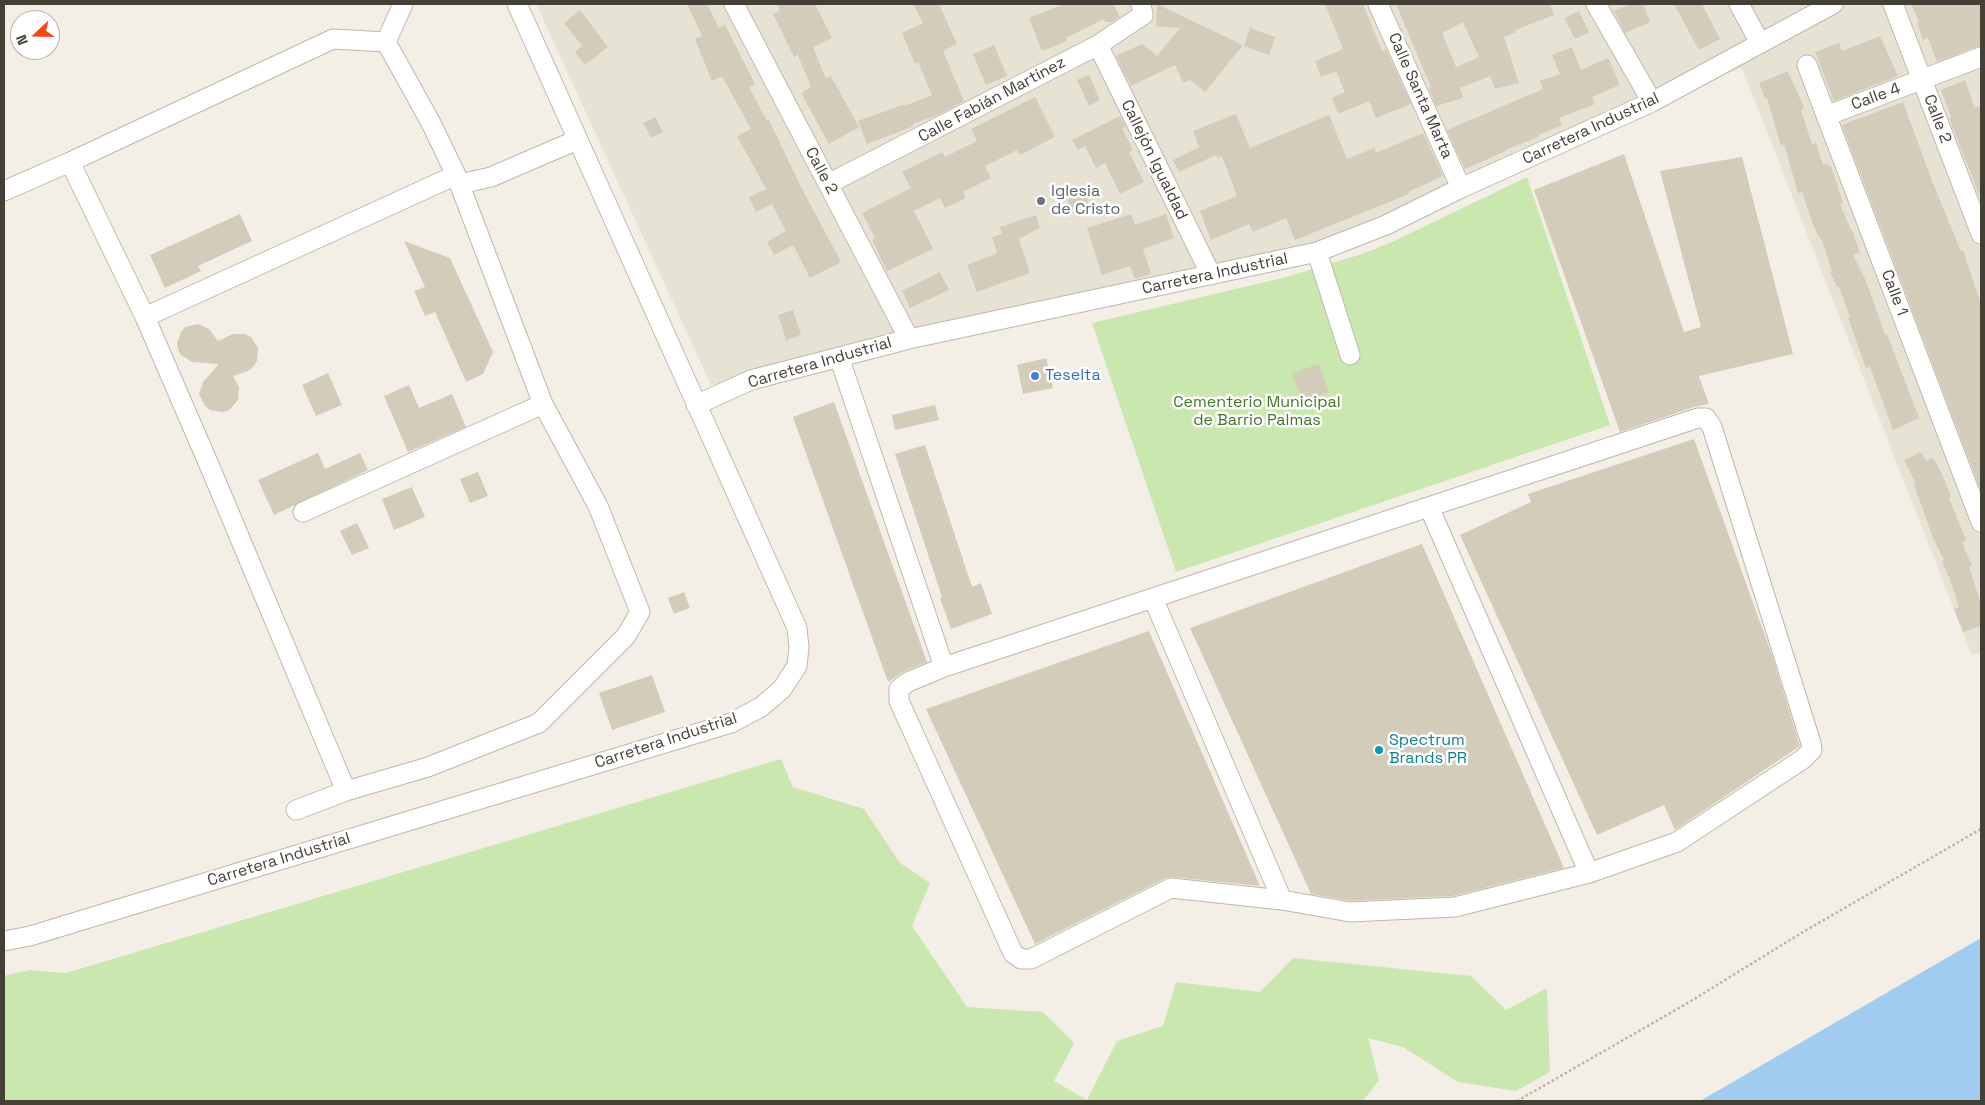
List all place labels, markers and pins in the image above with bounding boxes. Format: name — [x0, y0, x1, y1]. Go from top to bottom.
place label: Iglesia de Cristo — [1051, 182, 1120, 220]
marker: Iglesia de Cristo — [1035, 195, 1047, 207]
place label: Teselta — [1045, 366, 1101, 386]
marker: Teselta — [1029, 370, 1041, 382]
place label: Spectrum Brands PR — [1389, 731, 1467, 769]
marker: Spectrum Brands PR — [1373, 744, 1385, 756]

